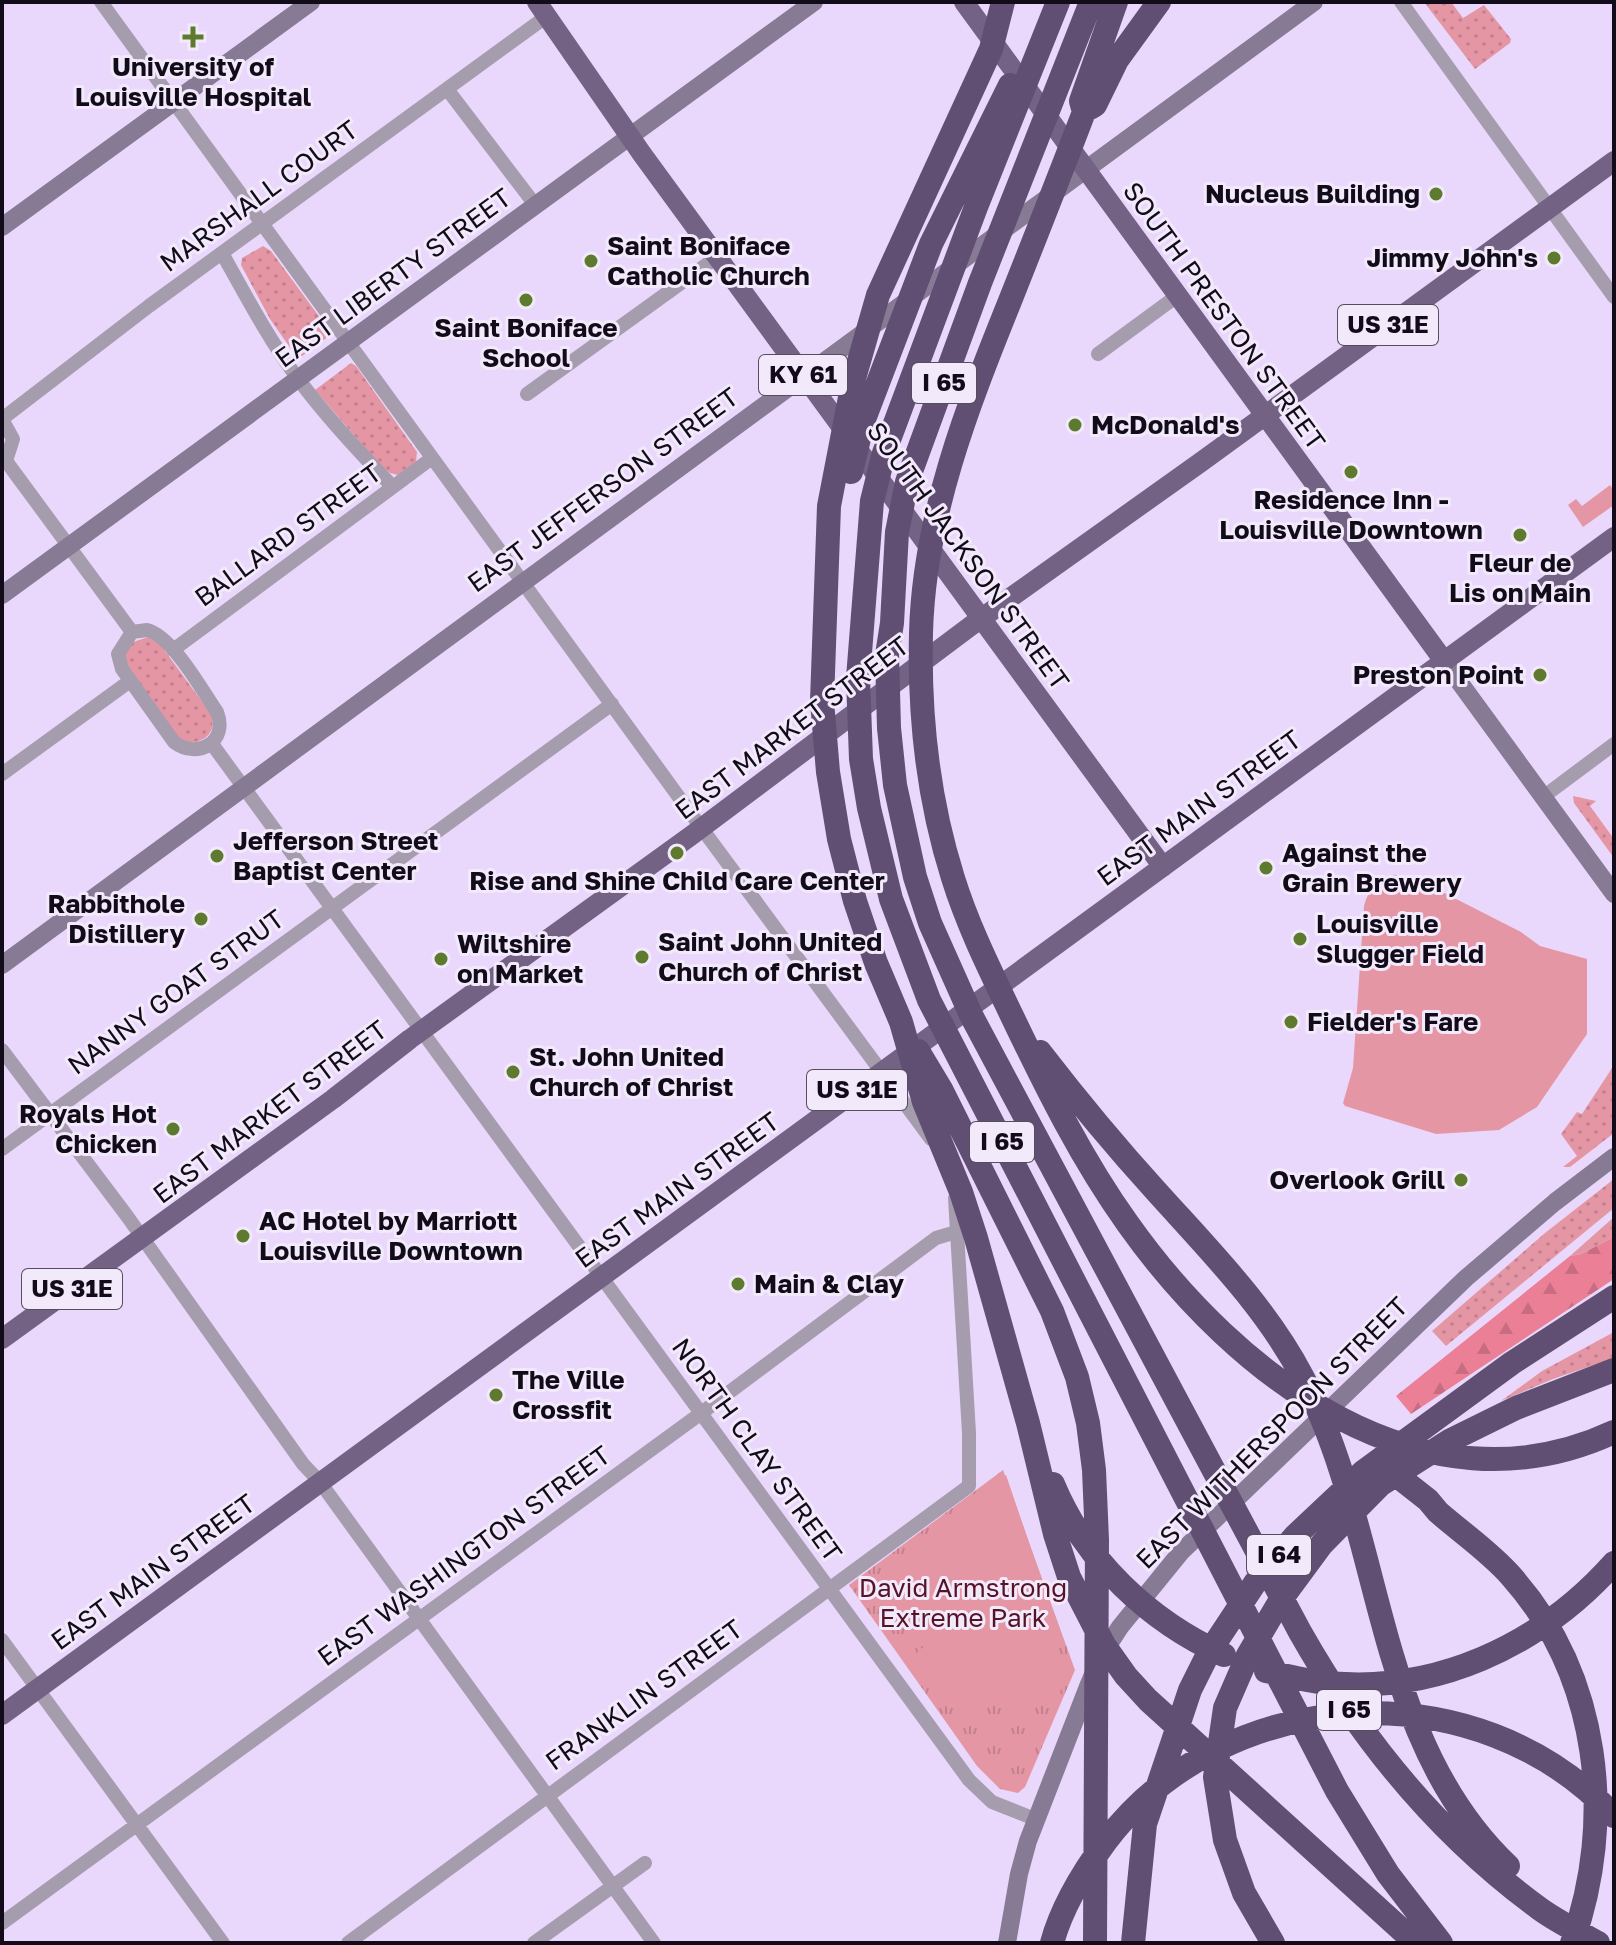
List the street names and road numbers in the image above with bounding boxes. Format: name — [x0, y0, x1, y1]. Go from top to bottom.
street label: MARSHALL COURT — [154, 113, 364, 278]
street label: SOUTH PRESTON STREET — [1117, 176, 1332, 456]
street label: EAST LIBERTY STREET — [269, 182, 517, 374]
road number: US 31E — [1338, 305, 1438, 345]
road number: KY 61 — [759, 355, 847, 395]
road number: I 65 — [912, 363, 976, 403]
street label: EAST JEFFERSON STREET — [461, 381, 744, 598]
street label: SOUTH JACKSON STREET — [861, 416, 1076, 696]
street label: BALLARD STREET — [188, 457, 387, 613]
street label: EAST MARKET STREET — [669, 630, 915, 826]
street label: EAST MAIN STREET — [1091, 723, 1307, 892]
street label: NANNY GOAT STRUT — [61, 903, 290, 1081]
street label: EAST MARKET STREET — [147, 1014, 393, 1210]
road number: US 31E — [807, 1070, 907, 1110]
street label: EAST MAIN STREET — [569, 1105, 785, 1274]
road number: I 65 — [970, 1122, 1034, 1162]
road number: US 31E — [22, 1269, 122, 1309]
street label: EAST WITHERSPOON STREET — [1129, 1290, 1414, 1575]
street label: NORTH CLAY STREET — [666, 1332, 849, 1567]
street label: EAST WASHINGTON STREET — [311, 1439, 616, 1672]
street label: EAST MAIN STREET — [45, 1487, 261, 1656]
road number: I 64 — [1247, 1535, 1311, 1575]
street label: FRANKLIN STREET — [539, 1613, 748, 1776]
road number: I 65 — [1317, 1690, 1381, 1730]

